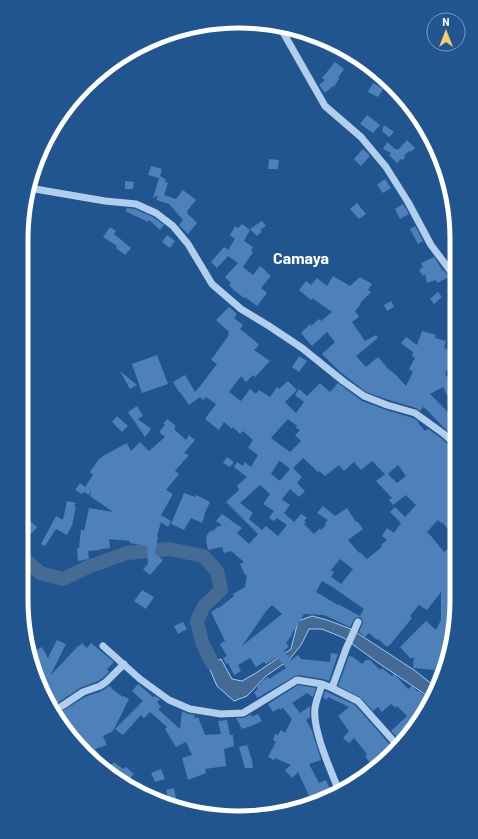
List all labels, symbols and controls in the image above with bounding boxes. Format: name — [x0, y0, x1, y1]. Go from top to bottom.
north arrow — [426, 12, 466, 52]
text: N — [442, 15, 450, 28]
district label: Camaya — [273, 248, 329, 267]

